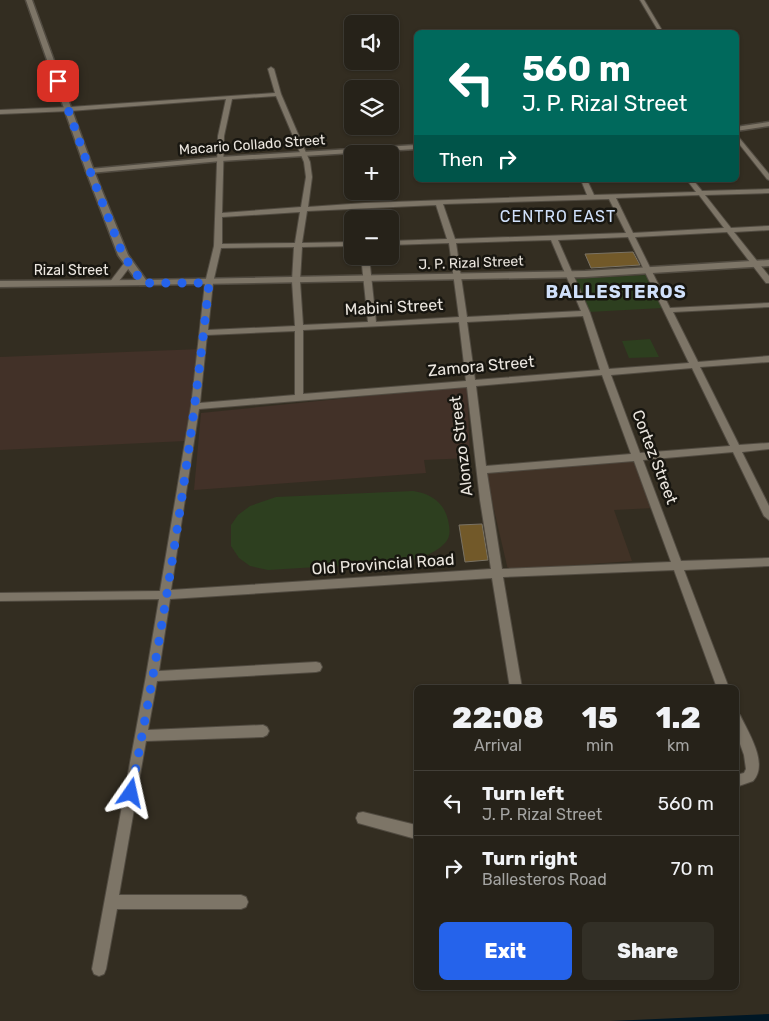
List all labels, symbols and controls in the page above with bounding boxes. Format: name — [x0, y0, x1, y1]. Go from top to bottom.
map controls — [344, 15, 399, 265]
button: sound — [344, 15, 399, 70]
text: 560 m — [522, 48, 631, 90]
icon: left — [439, 50, 504, 115]
pin — [37, 60, 79, 102]
icon: arrive — [44, 67, 72, 95]
button: layers — [344, 80, 399, 135]
text: J. P. Rizal Street — [522, 90, 687, 117]
street label: Macario Collado Street — [178, 131, 326, 159]
button: + — [344, 145, 399, 200]
icon: right — [493, 145, 521, 173]
text: Then — [439, 148, 483, 171]
district label: CENTRO EAST — [500, 207, 616, 226]
button: − — [344, 210, 399, 265]
street label: J. P. Rizal Street — [418, 253, 524, 273]
street label: Rizal Street — [34, 262, 109, 279]
district label: BALLESTEROS — [545, 281, 687, 303]
street label: Mabini Street — [344, 295, 444, 319]
street label: Zamora Street — [427, 352, 535, 380]
street label: Alonzo Street — [445, 395, 477, 497]
street label: Cortez Street — [628, 407, 682, 507]
street label: Old Provincial Road — [311, 550, 455, 578]
text: 22:08 — [452, 700, 544, 736]
text: 15 — [582, 700, 618, 736]
text: 1.2 — [656, 700, 701, 736]
text: Arrival — [474, 736, 522, 755]
text: min — [586, 736, 614, 755]
text: km — [667, 736, 690, 755]
position arrow — [104, 766, 156, 818]
text: Turn left — [482, 782, 564, 805]
icon: left — [439, 789, 467, 817]
text: 560 m — [658, 792, 714, 815]
text: J. P. Rizal Street — [482, 805, 602, 824]
text: Turn right — [482, 847, 577, 870]
icon: right — [439, 854, 467, 882]
text: 70 m — [671, 857, 714, 880]
text: Ballesteros Road — [482, 870, 607, 889]
button: Exit — [439, 922, 572, 980]
button: Share — [582, 922, 714, 980]

